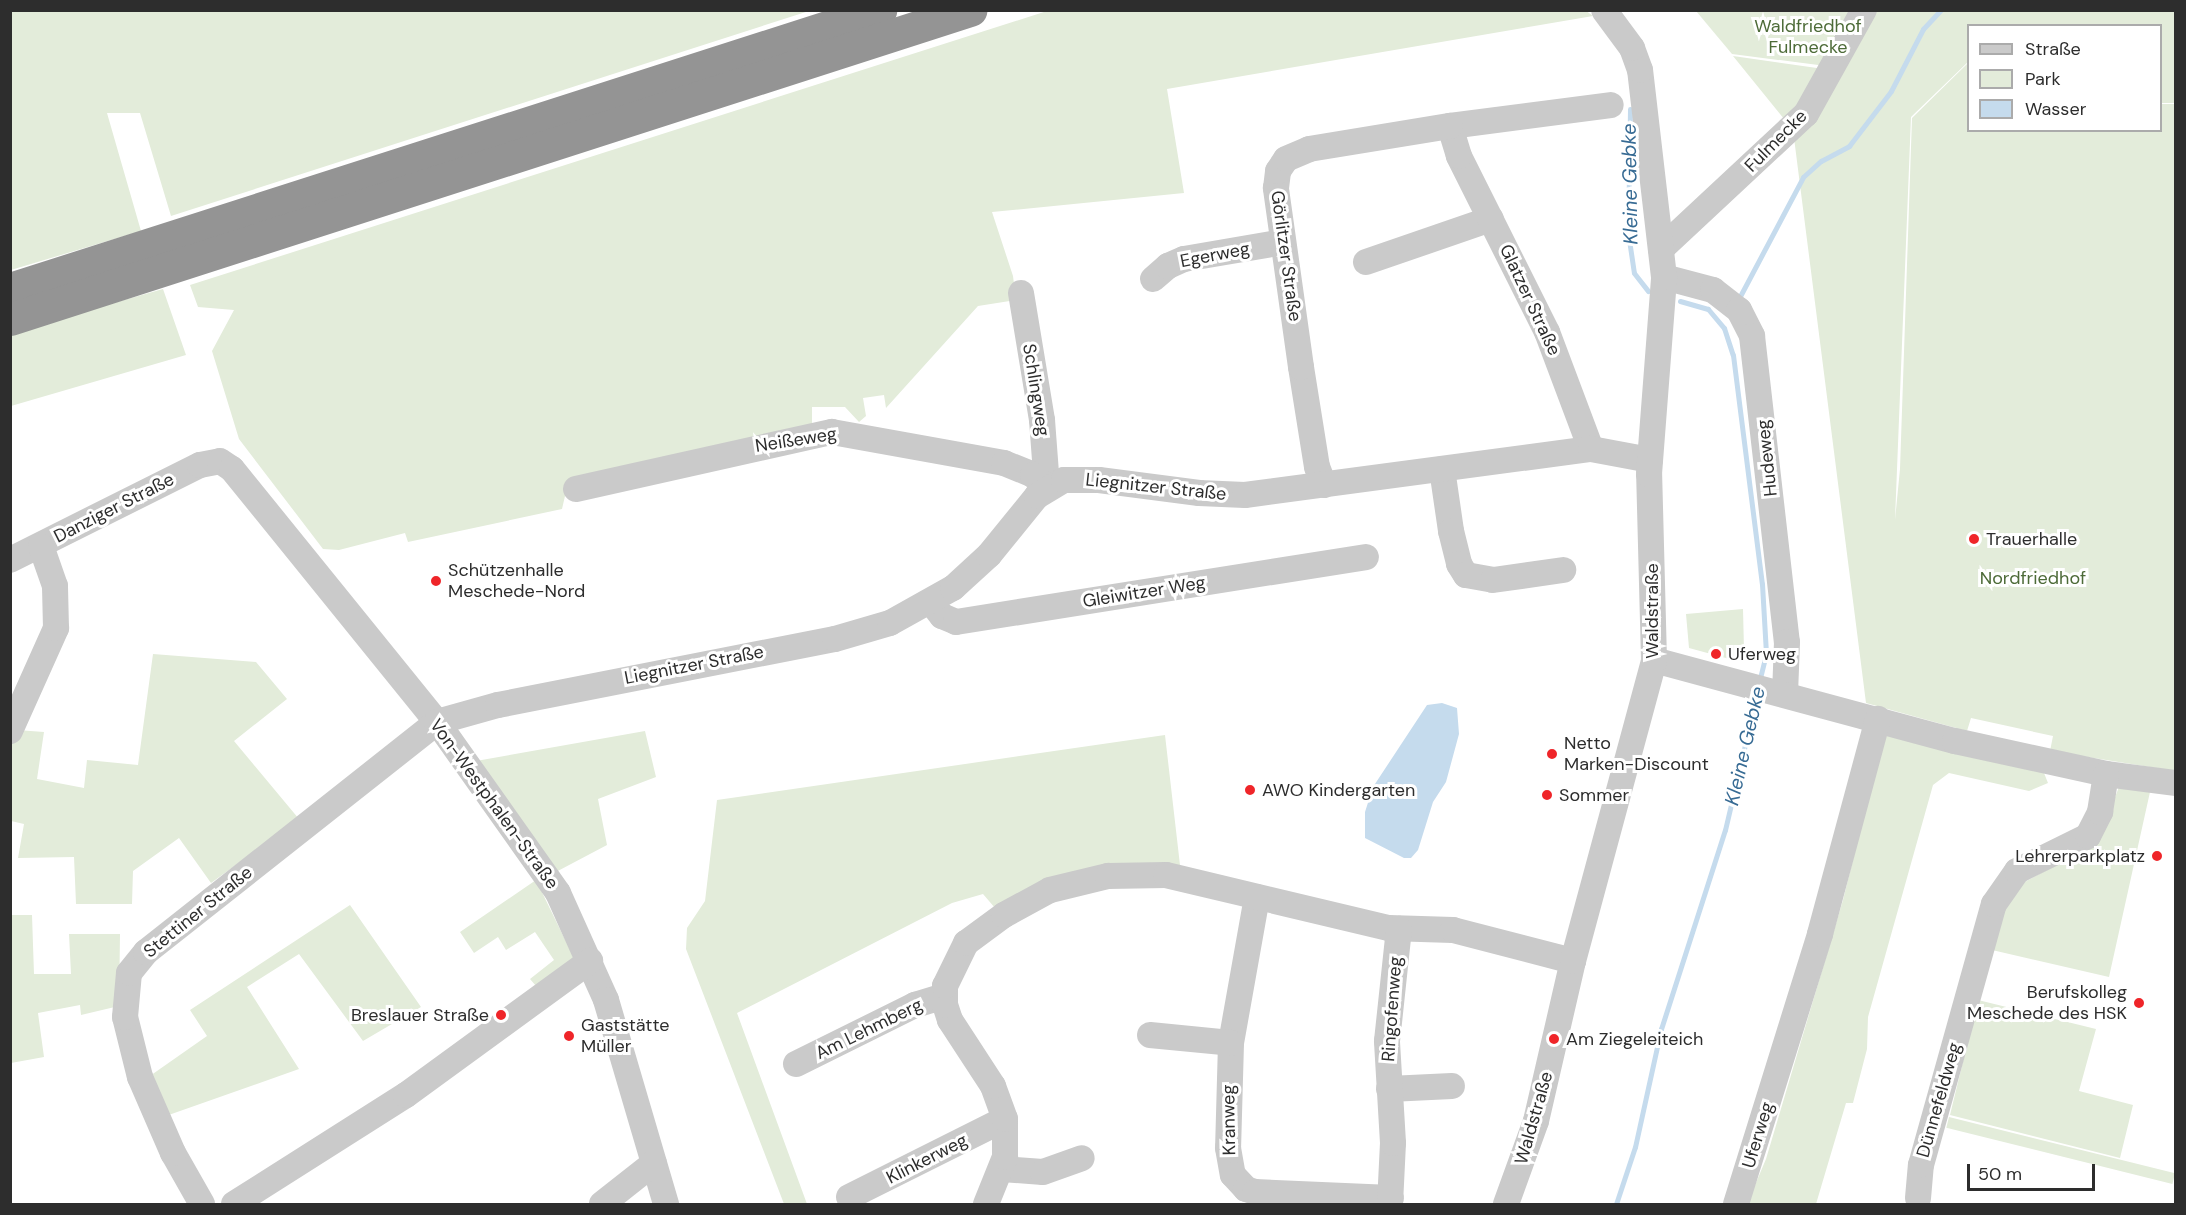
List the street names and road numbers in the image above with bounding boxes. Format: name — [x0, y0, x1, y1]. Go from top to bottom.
street label: Fulmecke — [1740, 105, 1812, 177]
street label: Görlitzer Straße — [1266, 189, 1306, 323]
street label: Egerweg — [1178, 238, 1252, 272]
street label: Glatzer Straße — [1495, 241, 1565, 359]
street label: Schlingweg — [1018, 342, 1054, 438]
street label: Hudeweg — [1752, 418, 1782, 498]
street label: Neißeweg — [754, 423, 838, 457]
street label: Danziger Straße — [50, 468, 178, 548]
street label: Liegnitzer Straße — [1085, 469, 1227, 505]
street label: Waldstraße — [1641, 563, 1663, 659]
street label: Gleiwitzer Weg — [1081, 572, 1207, 612]
street label: Liegnitzer Straße — [623, 641, 765, 689]
street label: Von-Westphalen-Straße — [425, 715, 563, 893]
street label: Stettiner Straße — [139, 862, 257, 962]
street label: Ringofenweg — [1378, 956, 1406, 1062]
street label: Am Lehmberg — [812, 994, 926, 1064]
street label: Dünnefeldweg — [1912, 1040, 1966, 1160]
street label: Waldstraße — [1510, 1069, 1558, 1167]
street label: Kranweg — [1218, 1084, 1240, 1156]
street label: Uferweg — [1738, 1099, 1778, 1171]
street label: Klinkerweg — [883, 1129, 971, 1189]

